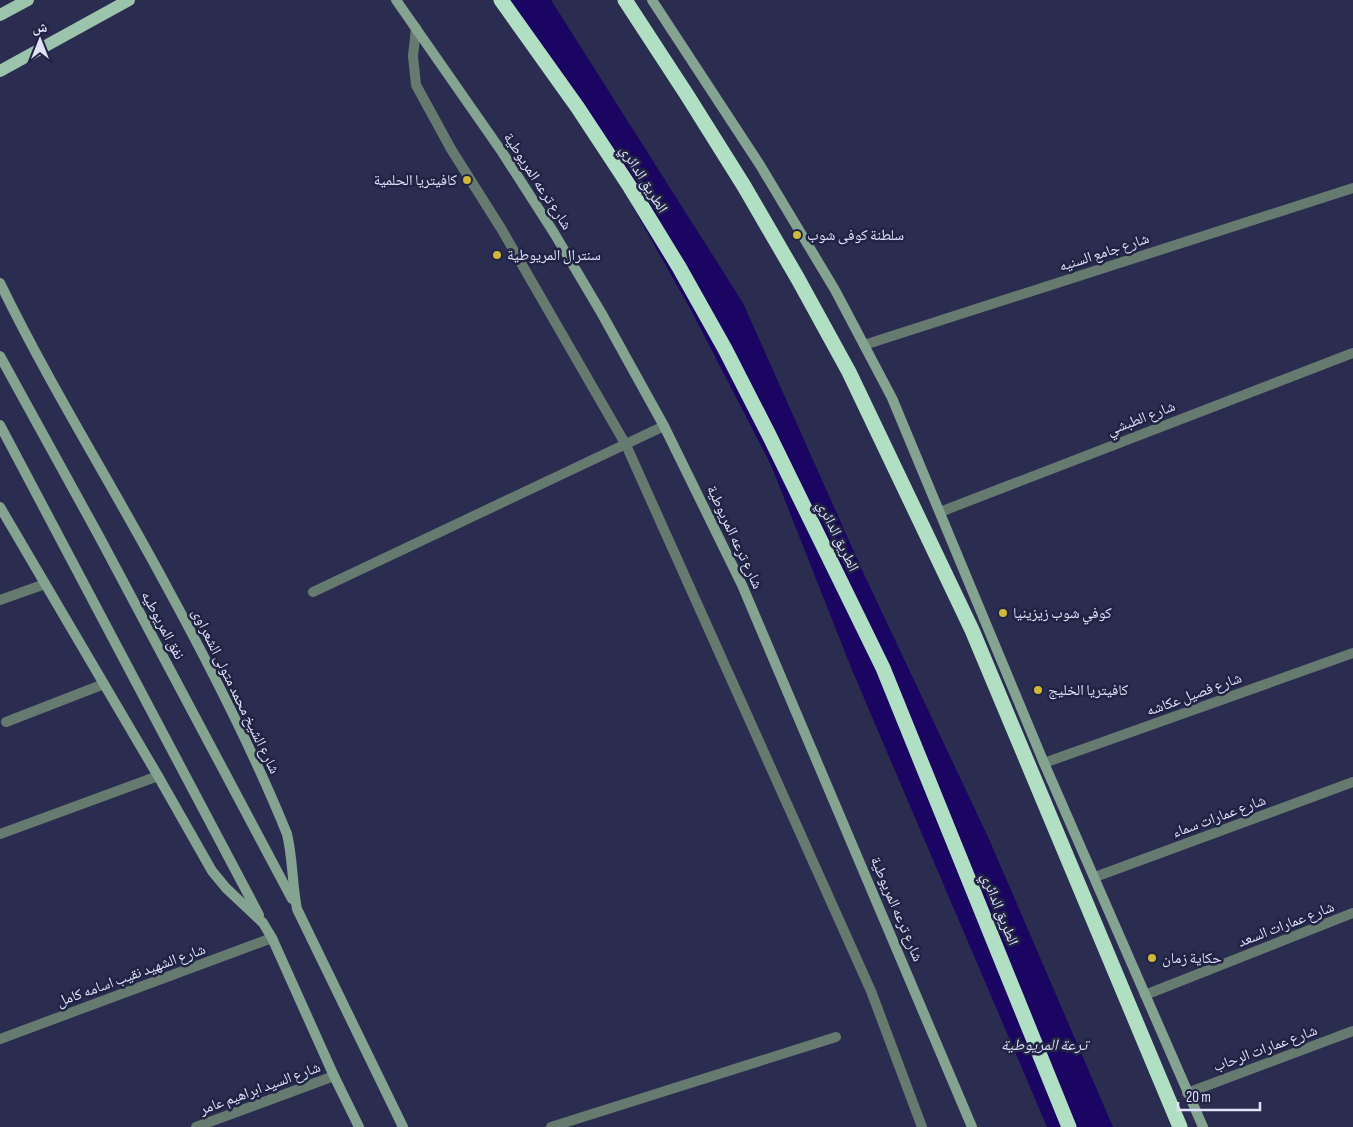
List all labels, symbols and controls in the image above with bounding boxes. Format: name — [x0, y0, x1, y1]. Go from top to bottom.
north arrow — [15, 15, 65, 65]
text: ش — [33, 19, 48, 36]
street label: شارع ترعه المريوطية — [499, 129, 576, 234]
street label: الطريق الدائري — [614, 142, 672, 218]
place label: كافيتريا الحلمية — [374, 171, 457, 190]
marker: كافيتريا الحلمية — [461, 174, 473, 186]
place label: سلطنة كوفى شوب — [807, 226, 904, 245]
marker: سلطنة كوفى شوب — [791, 229, 803, 241]
street label: شارع جامع السنيه — [1057, 229, 1152, 276]
place label: سنترال المريوطية — [507, 246, 601, 265]
marker: سنترال المريوطية — [491, 249, 503, 261]
street label: شارع الطبشي — [1104, 397, 1179, 442]
street label: شارع ترعه المريوطية — [702, 482, 767, 592]
street label: الطريق الدائري — [811, 498, 863, 575]
street label: نفق المريوطيه — [137, 588, 189, 663]
place label: كوفي شوب زيزينيا — [1013, 604, 1112, 625]
street label: شارع الشيخ محمد متولى الشعراوى — [187, 605, 284, 777]
marker: كوفي شوب زيزينيا — [997, 607, 1009, 619]
street label: شارع فصيل عكاشه — [1144, 668, 1245, 721]
place label: كافيتريا الخليج — [1048, 681, 1128, 700]
marker: كافيتريا الخليج — [1032, 684, 1044, 696]
street label: شارع عمارات سماء — [1170, 791, 1269, 842]
street label: شارع ترعه المريوطية — [866, 854, 927, 965]
street label: الطريق الدائري — [975, 870, 1023, 949]
street label: شارع عمارات السعد — [1235, 897, 1337, 952]
street label: شارع الشهيد نقيب اسامه كامل — [54, 940, 208, 1011]
place label: حكاية زمان — [1162, 949, 1222, 968]
marker: حكاية زمان — [1146, 952, 1158, 964]
street label: شارع عمارات الرحاب — [1210, 1021, 1320, 1076]
water label: ترعة المريوطية — [1001, 1036, 1091, 1055]
street label: شارع السيد ابراهيم عامر — [196, 1058, 323, 1120]
scale bar — [1178, 1080, 1260, 1112]
text: 20 m — [1186, 1088, 1211, 1107]

